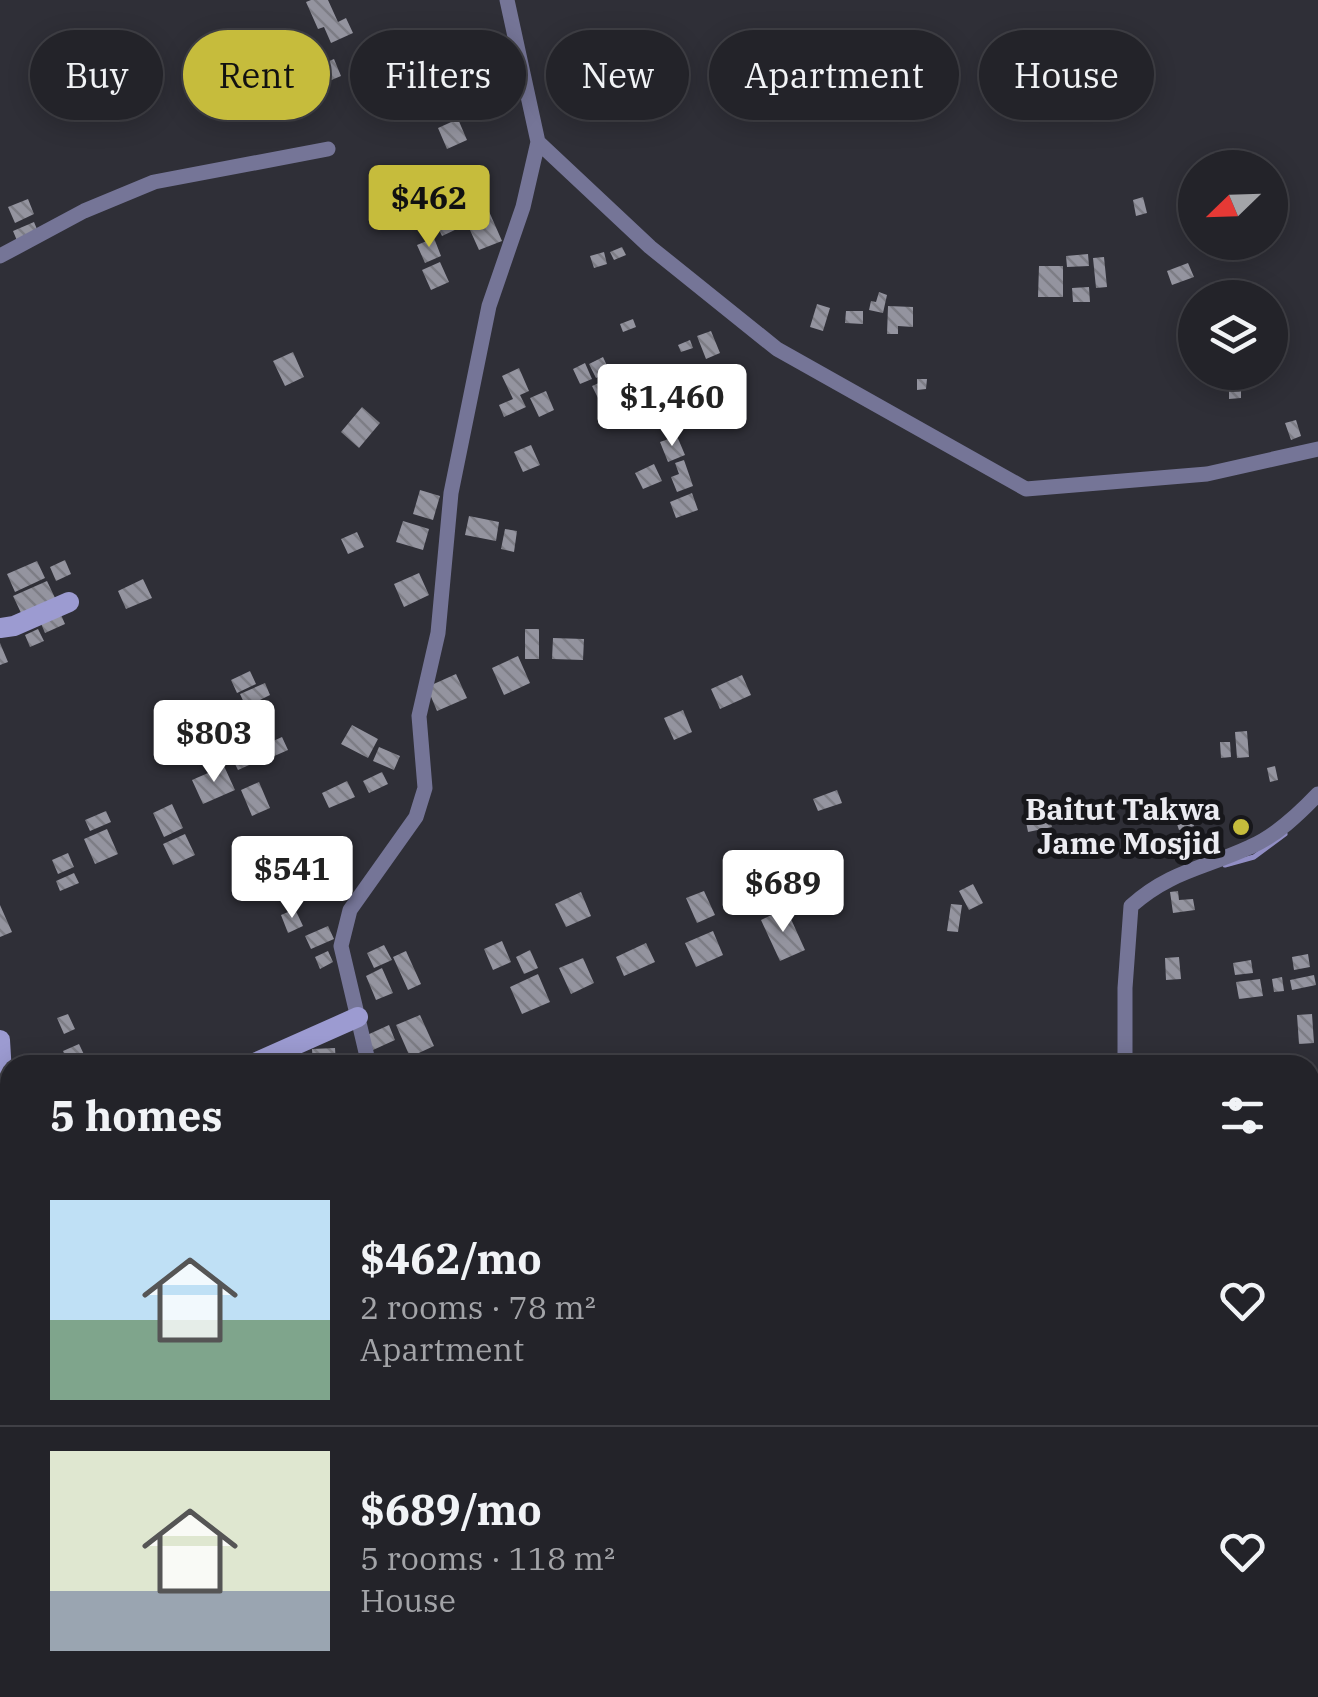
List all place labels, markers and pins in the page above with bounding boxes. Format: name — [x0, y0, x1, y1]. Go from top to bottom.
pin: $462 — [370, 165, 488, 250]
pin: $1,460 — [591, 364, 753, 449]
pin: $803 — [155, 700, 273, 785]
place label: Baitut Takwa Jame Mosjid — [1025, 789, 1221, 862]
marker: Baitut Takwa Jame Mosjid — [1230, 816, 1252, 838]
pin: $541 — [233, 836, 351, 921]
pin: $689 — [724, 850, 842, 935]

